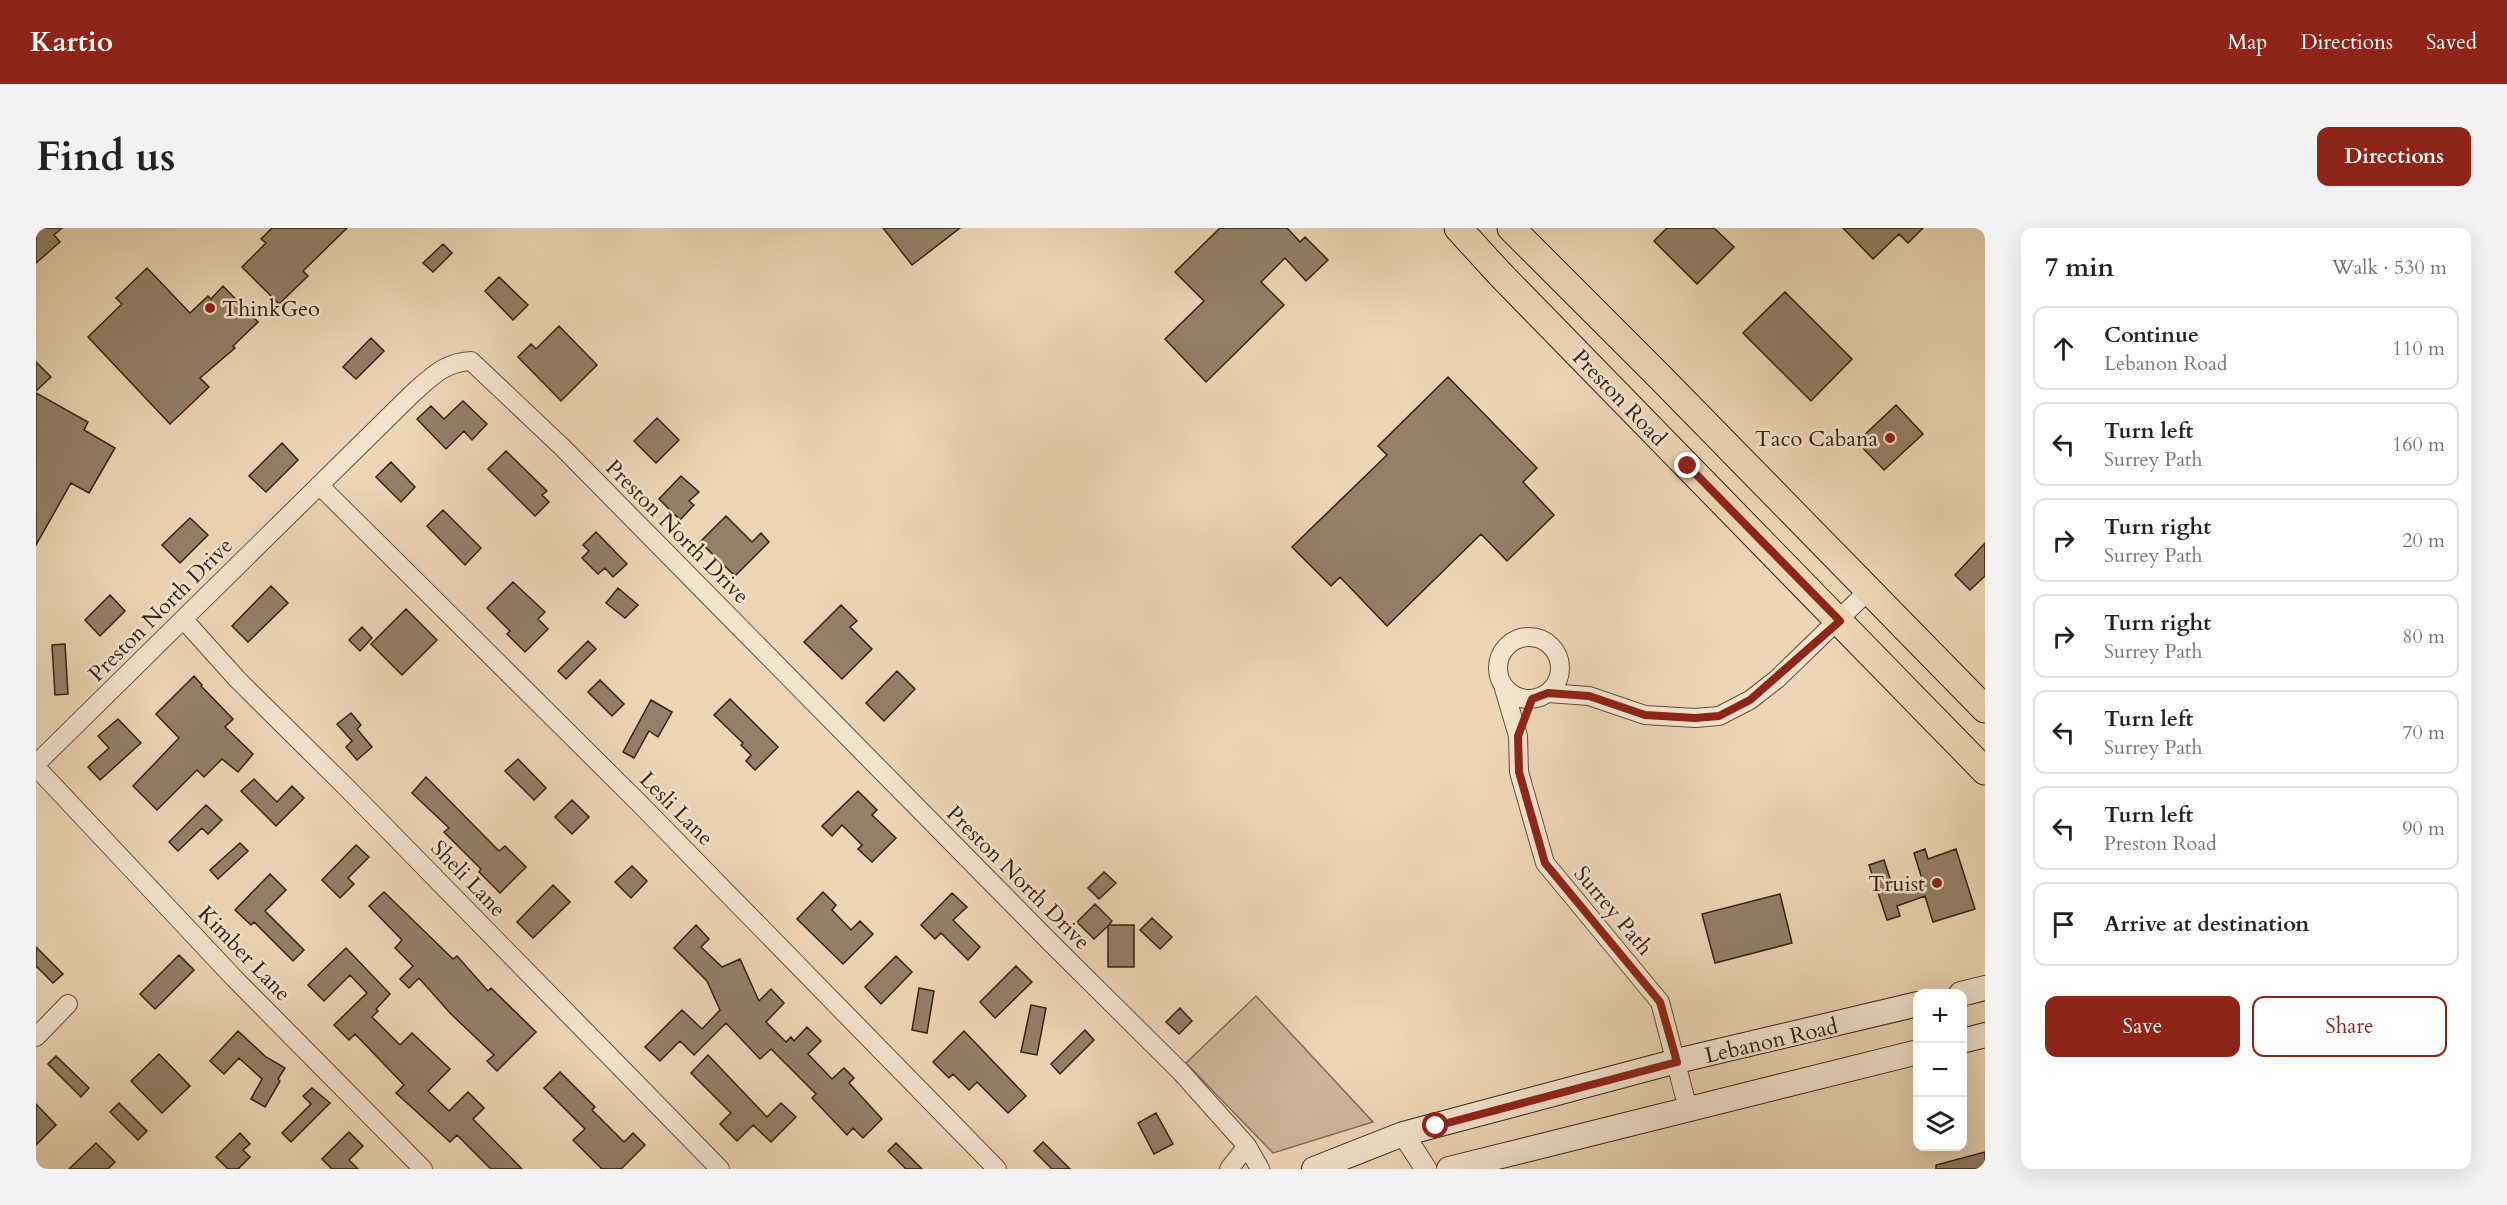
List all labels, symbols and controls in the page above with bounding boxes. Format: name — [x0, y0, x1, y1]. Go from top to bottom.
text: Kartio — [30, 23, 113, 61]
text: Map — [2227, 28, 2267, 57]
text: Directions — [2300, 28, 2393, 57]
text: Saved — [2426, 28, 2477, 57]
button: Directions — [2317, 127, 2471, 186]
text: Find us — [36, 128, 176, 185]
text: 7 min — [2045, 250, 2114, 285]
text: Walk · 530 m — [2332, 254, 2447, 281]
place label: ThinkGeo — [222, 294, 320, 324]
marker: ThinkGeo — [203, 301, 217, 315]
text: Continue — [2104, 320, 2199, 350]
icon: ahead — [2047, 332, 2080, 365]
text: 110 m — [2392, 335, 2445, 362]
street label: Preston Road — [1565, 343, 1673, 453]
text: Lebanon Road — [2104, 350, 2227, 377]
text: Turn left — [2104, 416, 2193, 446]
place label: Taco Cabana — [1755, 424, 1878, 454]
icon: left — [2047, 428, 2080, 461]
marker: Taco Cabana — [1883, 431, 1897, 445]
text: 160 m — [2392, 431, 2445, 458]
text: Surrey Path — [2104, 446, 2202, 473]
route end — [1674, 452, 1700, 478]
street label: Preston North Drive — [599, 453, 756, 610]
text: Turn right — [2104, 512, 2211, 542]
icon: right — [2047, 524, 2080, 557]
text: 20 m — [2402, 527, 2445, 554]
street label: Preston North Drive — [82, 531, 239, 688]
text: Surrey Path — [2104, 542, 2202, 569]
text: Turn right — [2104, 608, 2211, 638]
icon: right — [2047, 620, 2080, 653]
text: 80 m — [2402, 623, 2445, 650]
text: Surrey Path — [2104, 638, 2202, 665]
text: Turn left — [2104, 704, 2193, 734]
icon: left — [2047, 716, 2080, 749]
text: 70 m — [2402, 719, 2445, 746]
text: Surrey Path — [2104, 734, 2202, 761]
street label: Lesli Lane — [633, 765, 720, 852]
street label: Preston North Drive — [940, 799, 1097, 956]
text: Turn left — [2104, 800, 2193, 830]
icon: left — [2047, 812, 2080, 845]
text: 90 m — [2402, 815, 2445, 842]
text: Preston Road — [2104, 830, 2217, 857]
street label: Sheli Lane — [424, 834, 512, 924]
street label: Surrey Path — [1567, 860, 1660, 962]
place label: Truist — [1868, 869, 1925, 899]
marker: Truist — [1930, 876, 1944, 890]
street label: Kimber Lane — [191, 899, 298, 1008]
icon: arrive — [2047, 908, 2080, 941]
text: Arrive at destination — [2104, 909, 2309, 939]
map controls — [1913, 989, 1967, 1151]
button: + — [1913, 989, 1967, 1043]
button: Save — [2045, 996, 2240, 1057]
button: Share — [2252, 996, 2447, 1057]
street label: Lebanon Road — [1702, 1011, 1841, 1071]
button: − — [1913, 1043, 1967, 1097]
button: layers — [1913, 1097, 1967, 1151]
route start — [1422, 1112, 1448, 1138]

